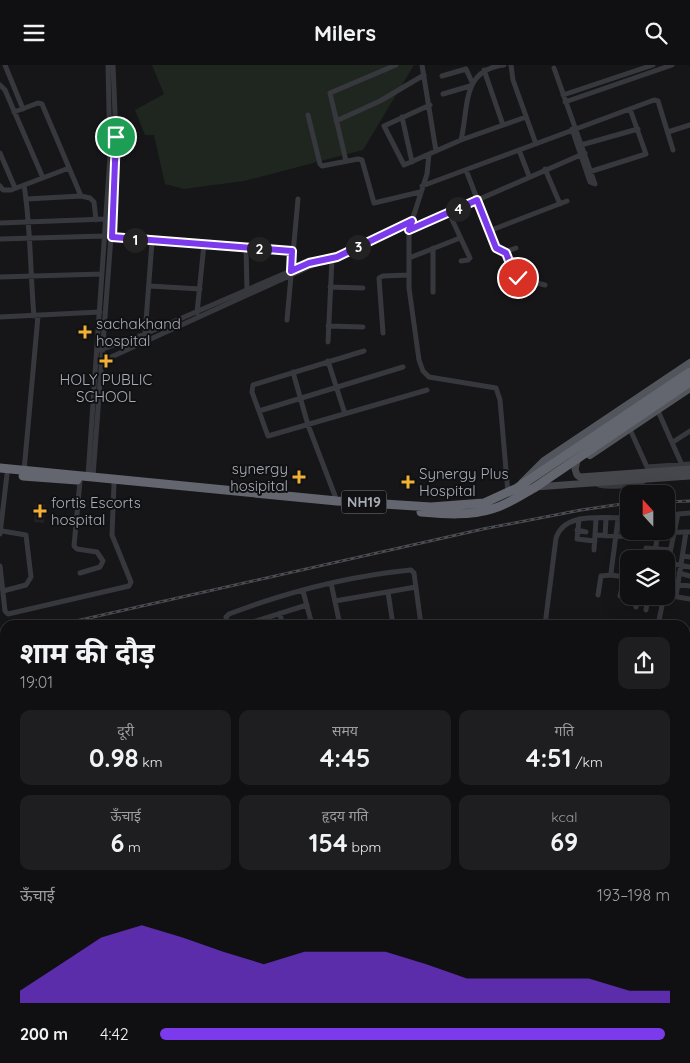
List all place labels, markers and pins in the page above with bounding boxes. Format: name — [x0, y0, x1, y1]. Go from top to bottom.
pin — [95, 116, 137, 158]
pin: 4 — [446, 197, 470, 221]
pin: 1 — [122, 227, 148, 253]
pin: 3 — [346, 235, 370, 259]
pin: 2 — [246, 237, 272, 261]
pin — [497, 257, 539, 299]
place label: sachakhand hospital — [96, 314, 181, 350]
marker: sachakhand hospital — [78, 325, 92, 339]
marker: HOLY PUBLIC SCHOOL — [99, 354, 113, 368]
place label: HOLY PUBLIC SCHOOL — [60, 370, 153, 406]
place label: synergy hosipital — [230, 459, 288, 495]
place label: Synergy Plus Hospital — [419, 464, 509, 500]
marker: synergy hosipital — [292, 470, 306, 484]
marker: Synergy Plus Hospital — [401, 475, 415, 489]
place label: fortis Escorts hospital — [51, 493, 141, 529]
marker: fortis Escorts hospital — [33, 504, 47, 518]

